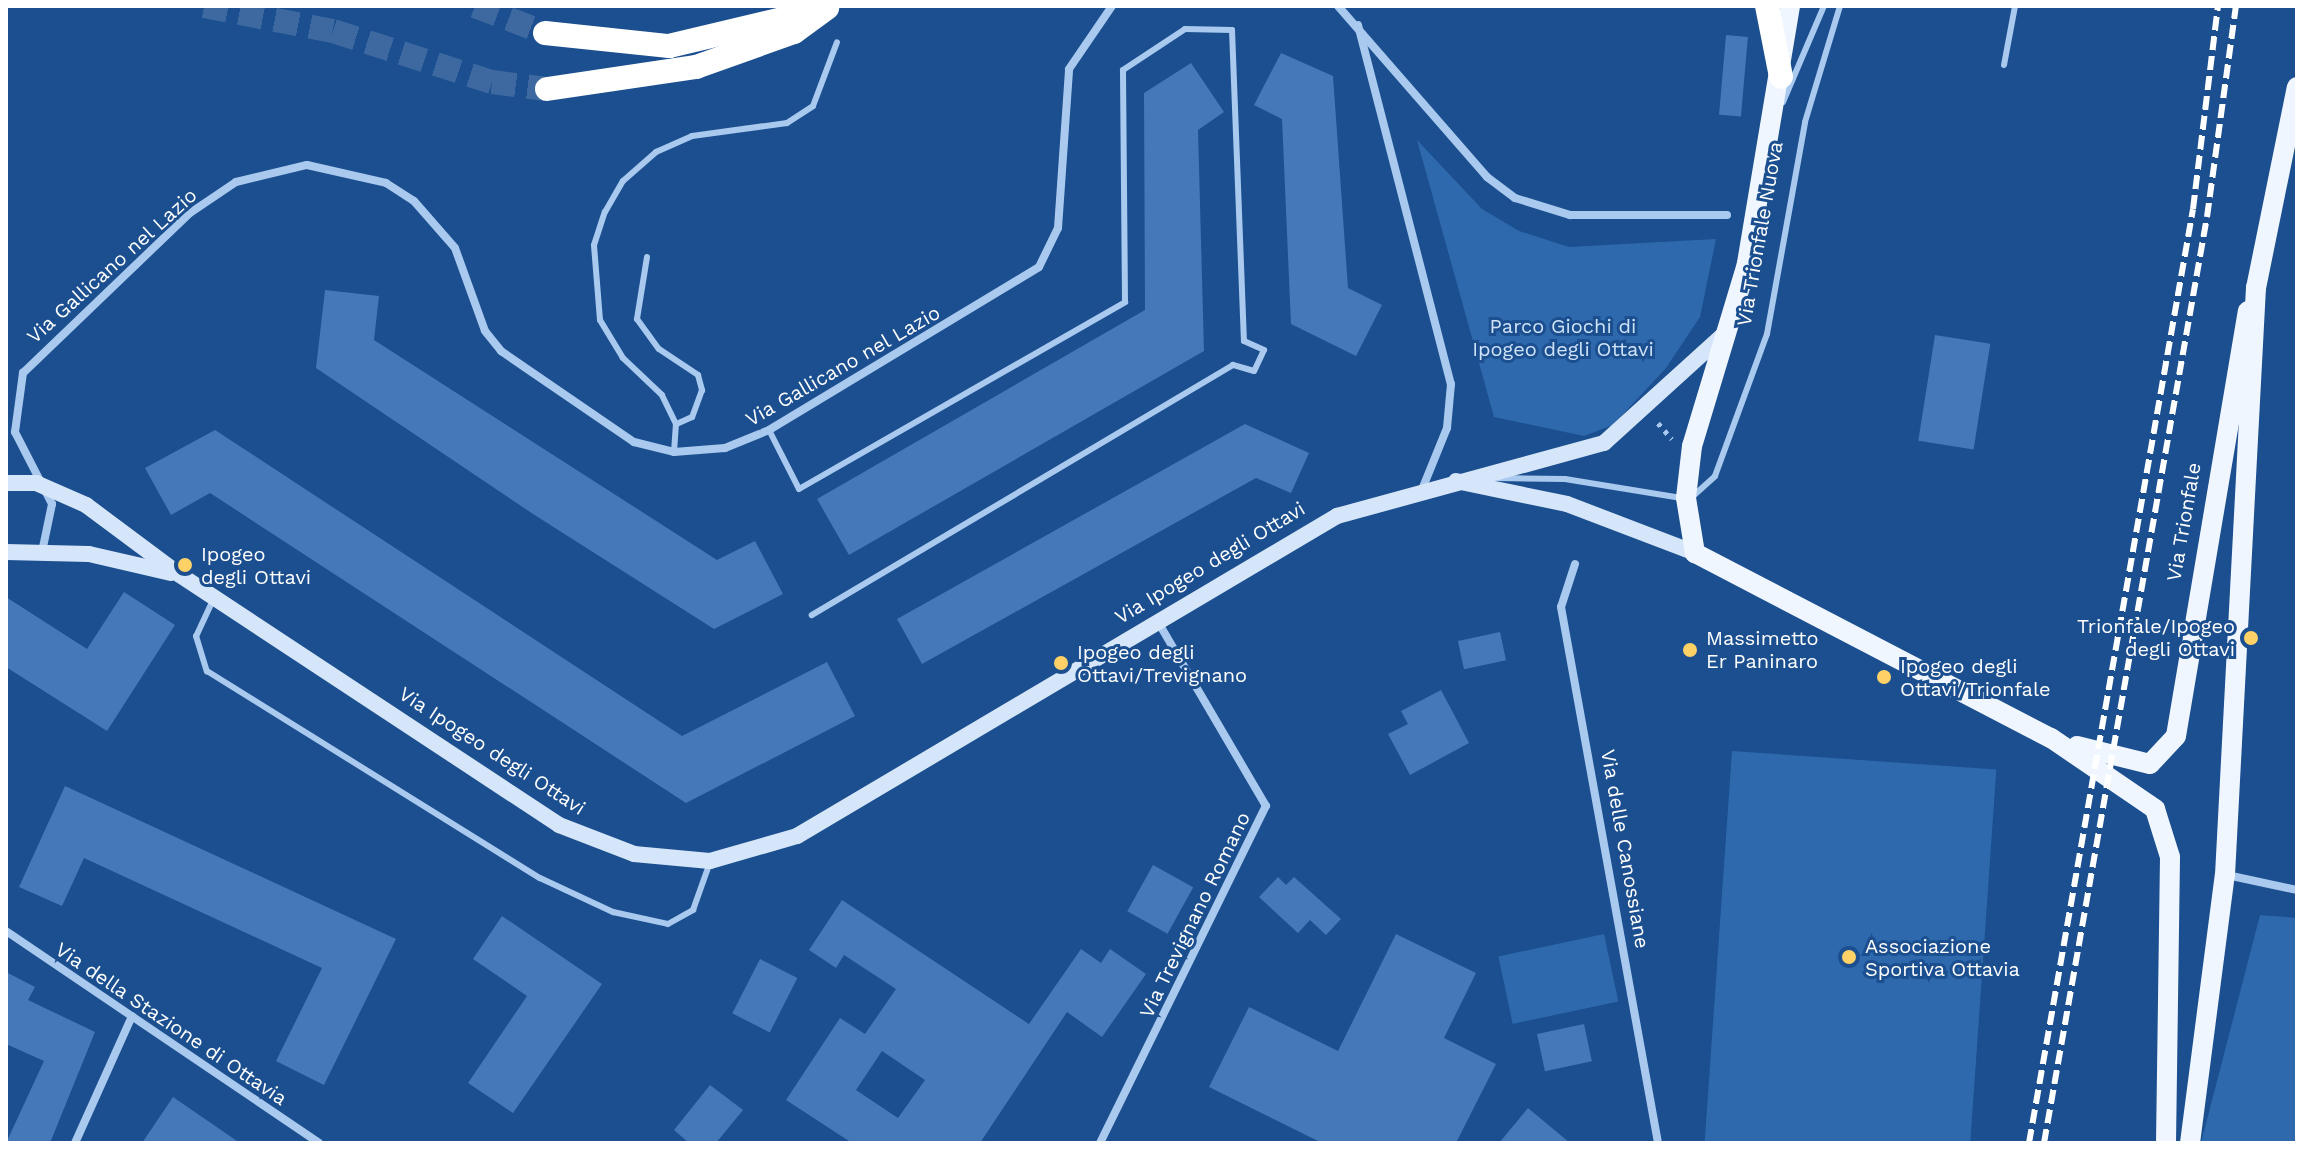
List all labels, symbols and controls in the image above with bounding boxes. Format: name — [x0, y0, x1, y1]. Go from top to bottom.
street label: Via Trionfale Nuova — [1732, 139, 1788, 329]
street label: Via Gallicano nel Lazio — [22, 183, 202, 349]
street label: Via Gallicano nel Lazio — [741, 300, 945, 432]
park label: Parco Giochi di Ipogeo degli Ottavi — [1472, 315, 1654, 362]
street label: Via Trionfale — [2162, 460, 2206, 584]
street label: Via Ipogeo degli Ottavi — [1110, 497, 1310, 629]
place label: Ipogeo degli Ottavi — [201, 542, 311, 589]
marker: Ipogeo degli Ottavi — [176, 556, 194, 574]
place label: Trionfale/Ipogeo degli Ottavi — [2077, 614, 2235, 661]
place label: Massimetto Er Paninaro — [1706, 626, 1818, 673]
marker: Trionfale/Ipogeo degli Ottavi — [2242, 629, 2260, 647]
place label: Ipogeo degli Ottavi/Trevignano — [1077, 640, 1247, 687]
marker: Massimetto Er Paninaro — [1681, 641, 1699, 659]
marker: Ipogeo degli Ottavi/Trevignano — [1052, 654, 1070, 672]
place label: Ipogeo degli Ottavi/Trionfale — [1900, 654, 2051, 701]
marker: Ipogeo degli Ottavi/Trionfale — [1875, 668, 1893, 686]
street label: Via Ipogeo degli Ottavi — [394, 682, 590, 820]
street label: Via delle Canossiane — [1596, 747, 1654, 951]
street label: Via Trevignano Romano — [1134, 808, 1256, 1022]
place label: Associazione Sportiva Ottavia — [1865, 934, 2020, 981]
street label: Via della Stazione di Ottavia — [50, 937, 292, 1111]
marker: Associazione Sportiva Ottavia — [1840, 948, 1858, 966]

